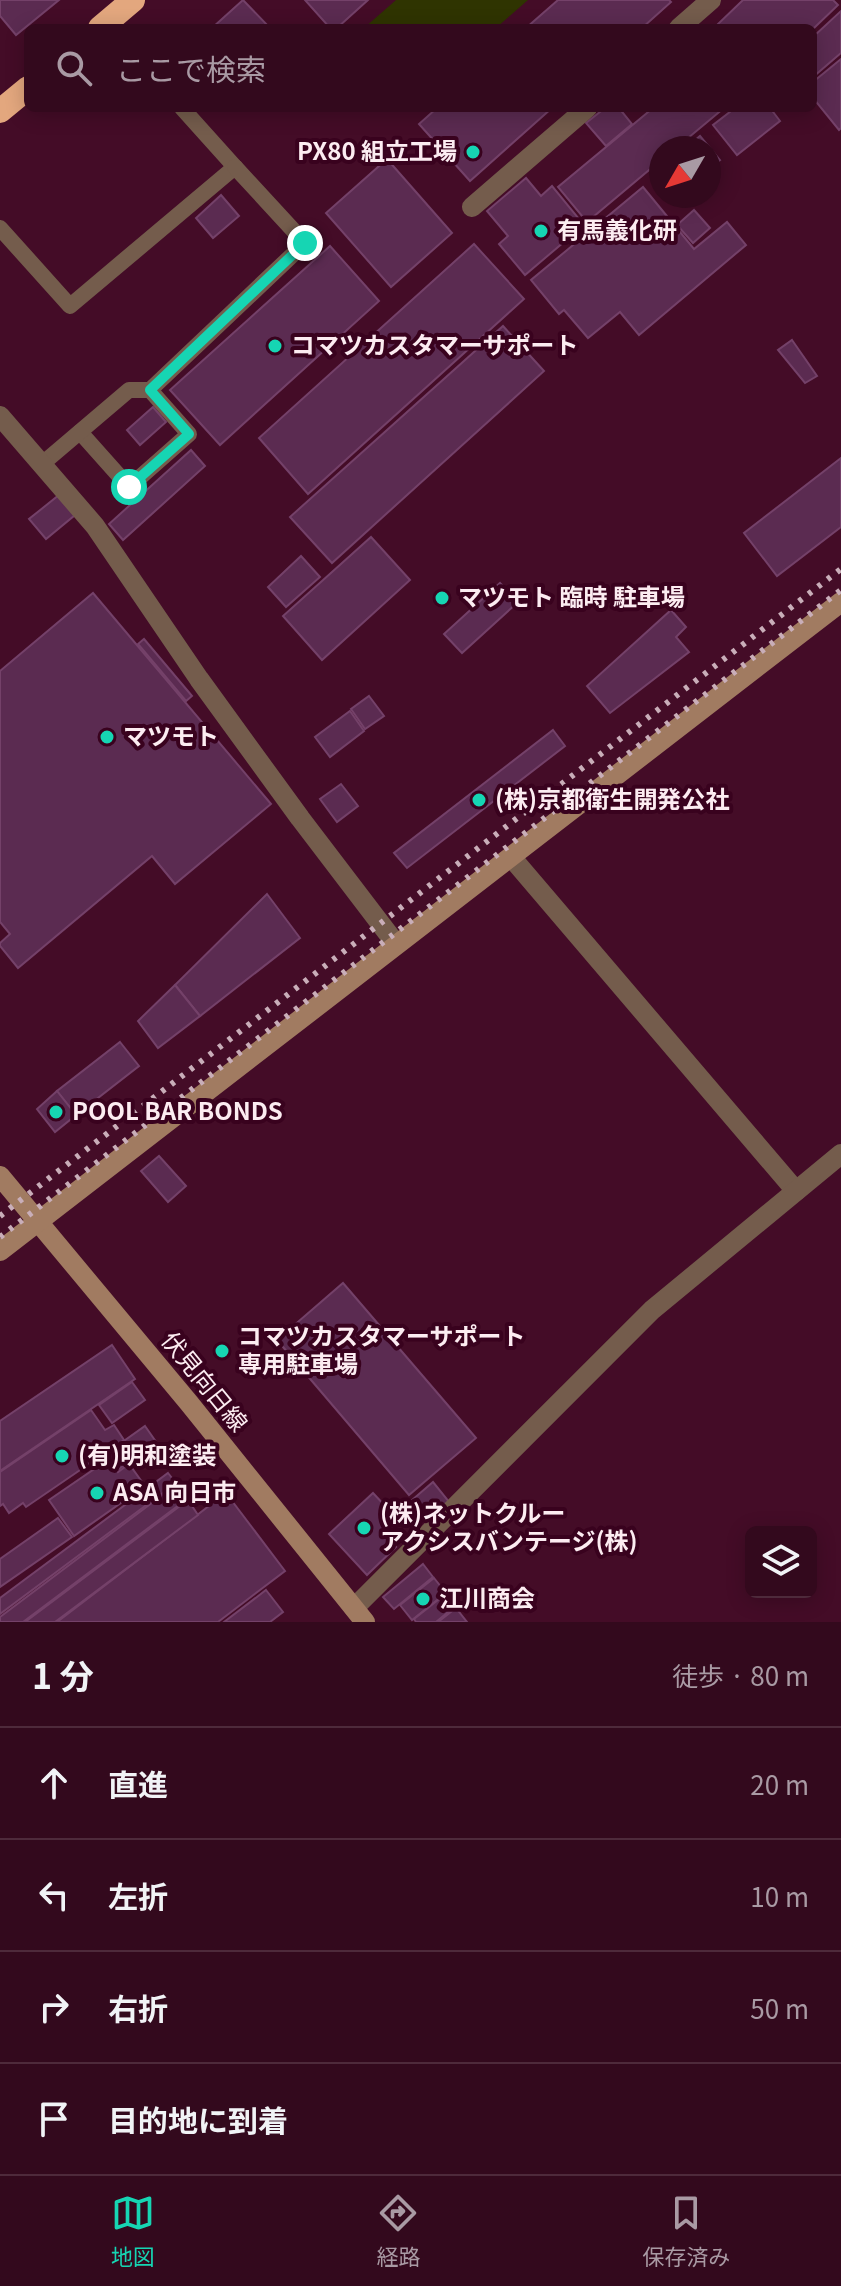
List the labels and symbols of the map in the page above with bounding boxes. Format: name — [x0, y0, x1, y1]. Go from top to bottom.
place label: PX80 組立工場 — [297, 132, 457, 167]
north arrow — [649, 136, 721, 208]
marker: PX80 組立工場 — [464, 143, 482, 161]
place label: 有馬義化研 — [557, 211, 677, 246]
marker: 有馬義化研 — [532, 222, 550, 240]
route end — [287, 225, 323, 261]
place label: コマツカスタマーサポート — [291, 326, 579, 361]
marker: コマツカスタマーサポート — [266, 337, 284, 355]
route start — [111, 469, 147, 505]
place label: マツモト 臨時 駐車場 — [458, 578, 685, 613]
marker: マツモト 臨時 駐車場 — [433, 589, 451, 607]
place label: マツモト — [123, 717, 219, 752]
marker: マツモト — [98, 728, 116, 746]
place label: (株)京都衛生開発公社 — [495, 780, 729, 815]
marker: (株)京都衛生開発公社 — [470, 791, 488, 809]
place label: POOL BAR BONDS — [72, 1092, 283, 1127]
marker: POOL BAR BONDS — [47, 1103, 65, 1121]
place label: コマツカスタマーサポート 専用駐車場 — [238, 1317, 526, 1380]
street label: 伏見向日線 — [155, 1323, 257, 1438]
marker: コマツカスタマーサポート 専用駐車場 — [213, 1342, 231, 1360]
place label: (有)明和塗装 — [78, 1436, 216, 1471]
marker: (有)明和塗装 — [53, 1447, 71, 1465]
place label: ASA 向日市 — [112, 1473, 236, 1508]
marker: ASA 向日市 — [88, 1484, 106, 1502]
place label: (株)ネットクルー アクシスバンテージ(株) — [380, 1494, 638, 1557]
marker: (株)ネットクルー アクシスバンテージ(株) — [355, 1519, 373, 1537]
place label: 江川商会 — [439, 1579, 535, 1614]
marker: 江川商会 — [414, 1590, 432, 1608]

